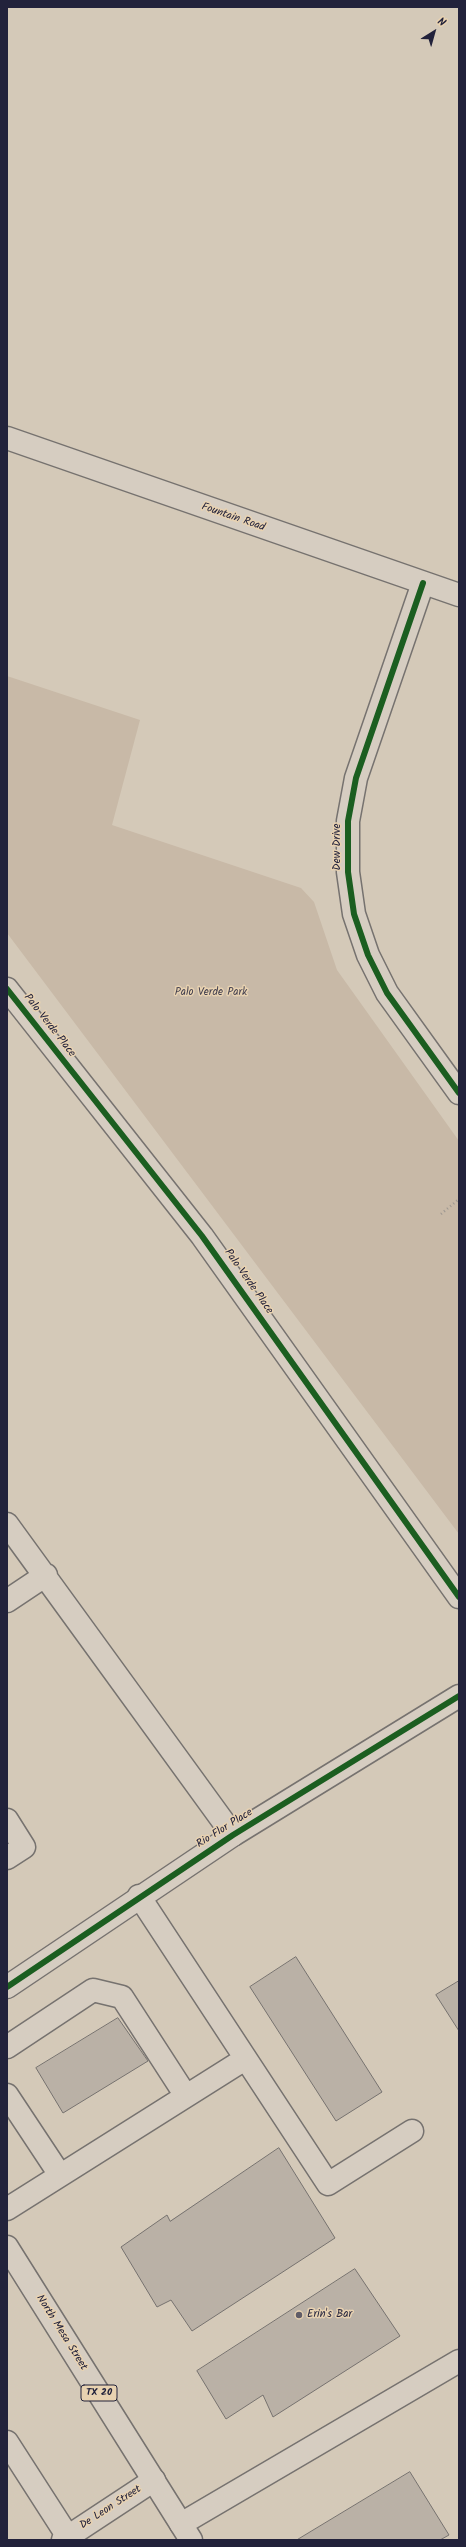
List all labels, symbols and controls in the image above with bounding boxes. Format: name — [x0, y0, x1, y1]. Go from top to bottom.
north arrow — [414, 12, 454, 52]
text: N — [433, 13, 449, 32]
street label: Fountain Road — [200, 501, 266, 535]
street label: Dew Drive — [331, 824, 345, 870]
park label: Palo Verde Park — [175, 986, 247, 1000]
street label: Palo Verde Place — [20, 992, 78, 1060]
street label: Palo Verde Place — [221, 1247, 275, 1317]
street label: Rio Flor Place — [195, 1807, 255, 1851]
street label: North Mesa Street — [33, 2293, 89, 2373]
place label: Erin's Bar — [307, 2308, 352, 2322]
marker: Erin's Bar — [294, 2310, 304, 2320]
road number: TX 20 — [81, 2385, 117, 2401]
street label: De Leon Street — [78, 2483, 144, 2533]

